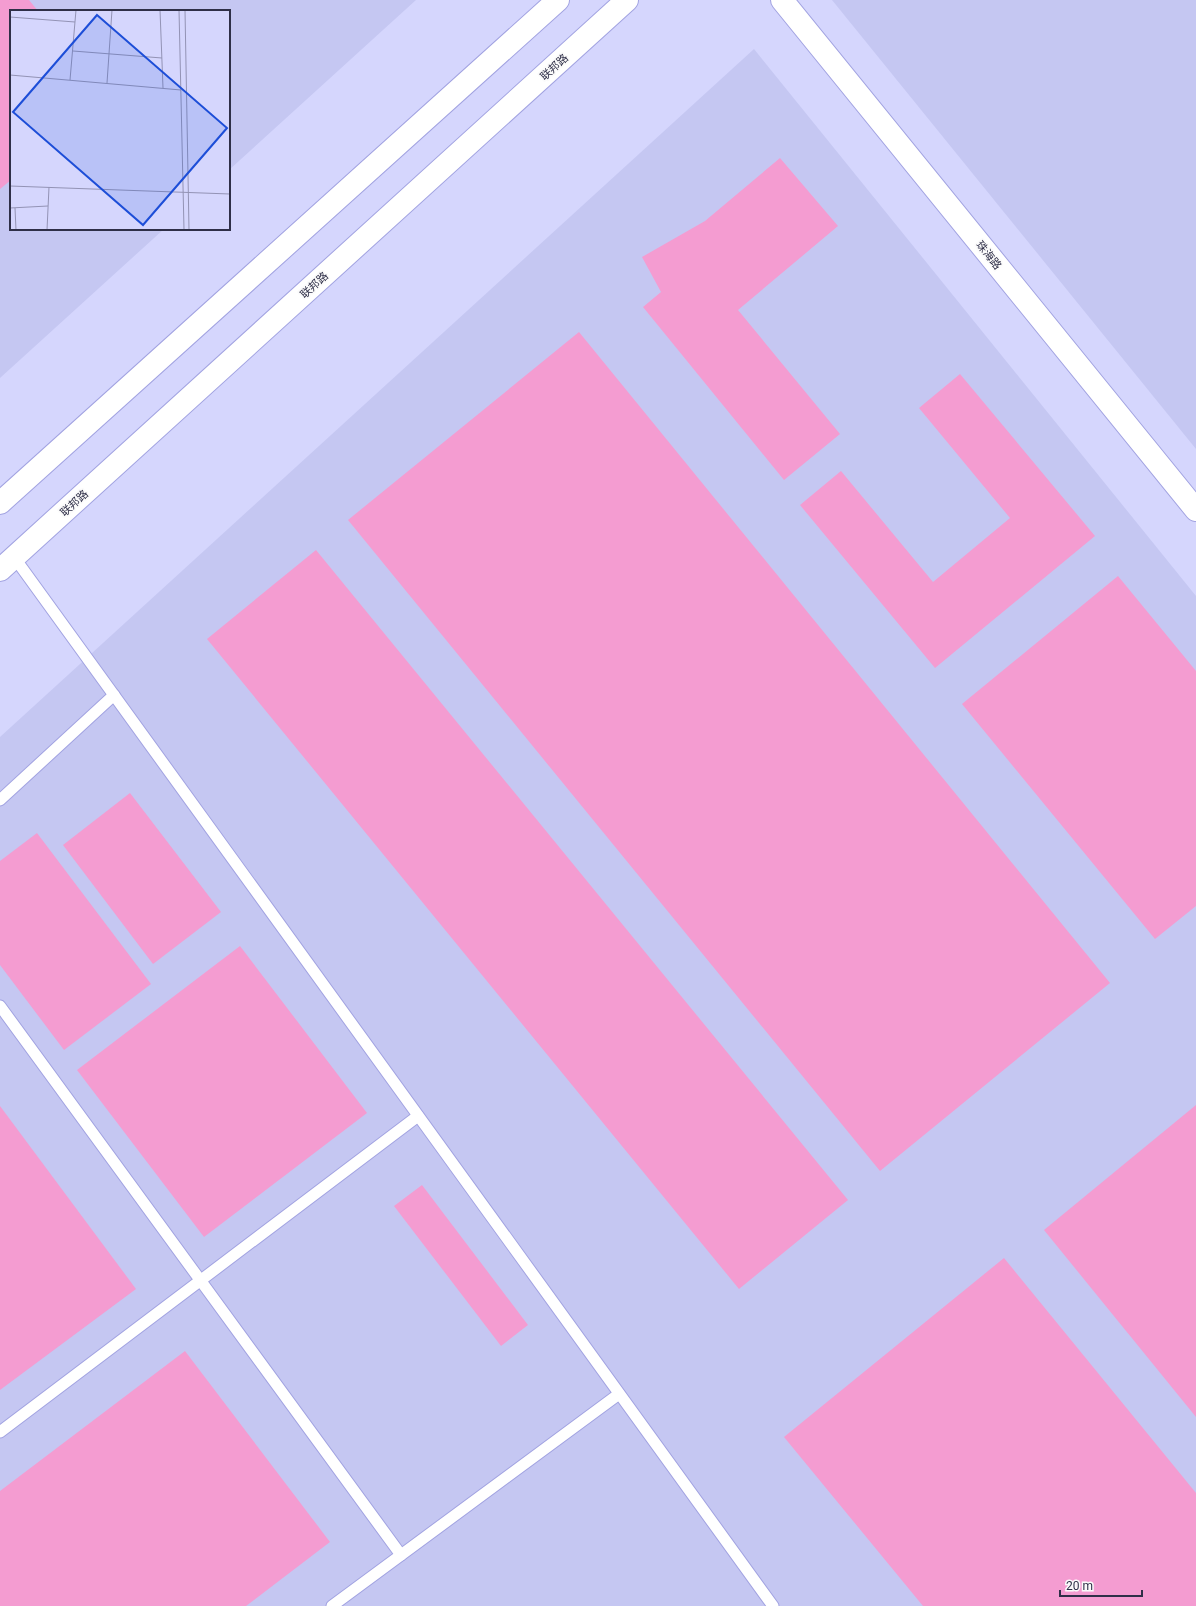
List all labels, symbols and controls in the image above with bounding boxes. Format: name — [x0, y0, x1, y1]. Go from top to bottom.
inset map — [10, 10, 230, 230]
street label: 联邦路 — [538, 52, 571, 83]
street label: 珠海路 — [973, 238, 1004, 272]
street label: 联邦路 — [298, 270, 331, 301]
street label: 联邦路 — [58, 488, 91, 519]
scale bar — [1060, 1572, 1142, 1598]
text: 20 m — [1066, 1579, 1093, 1593]

